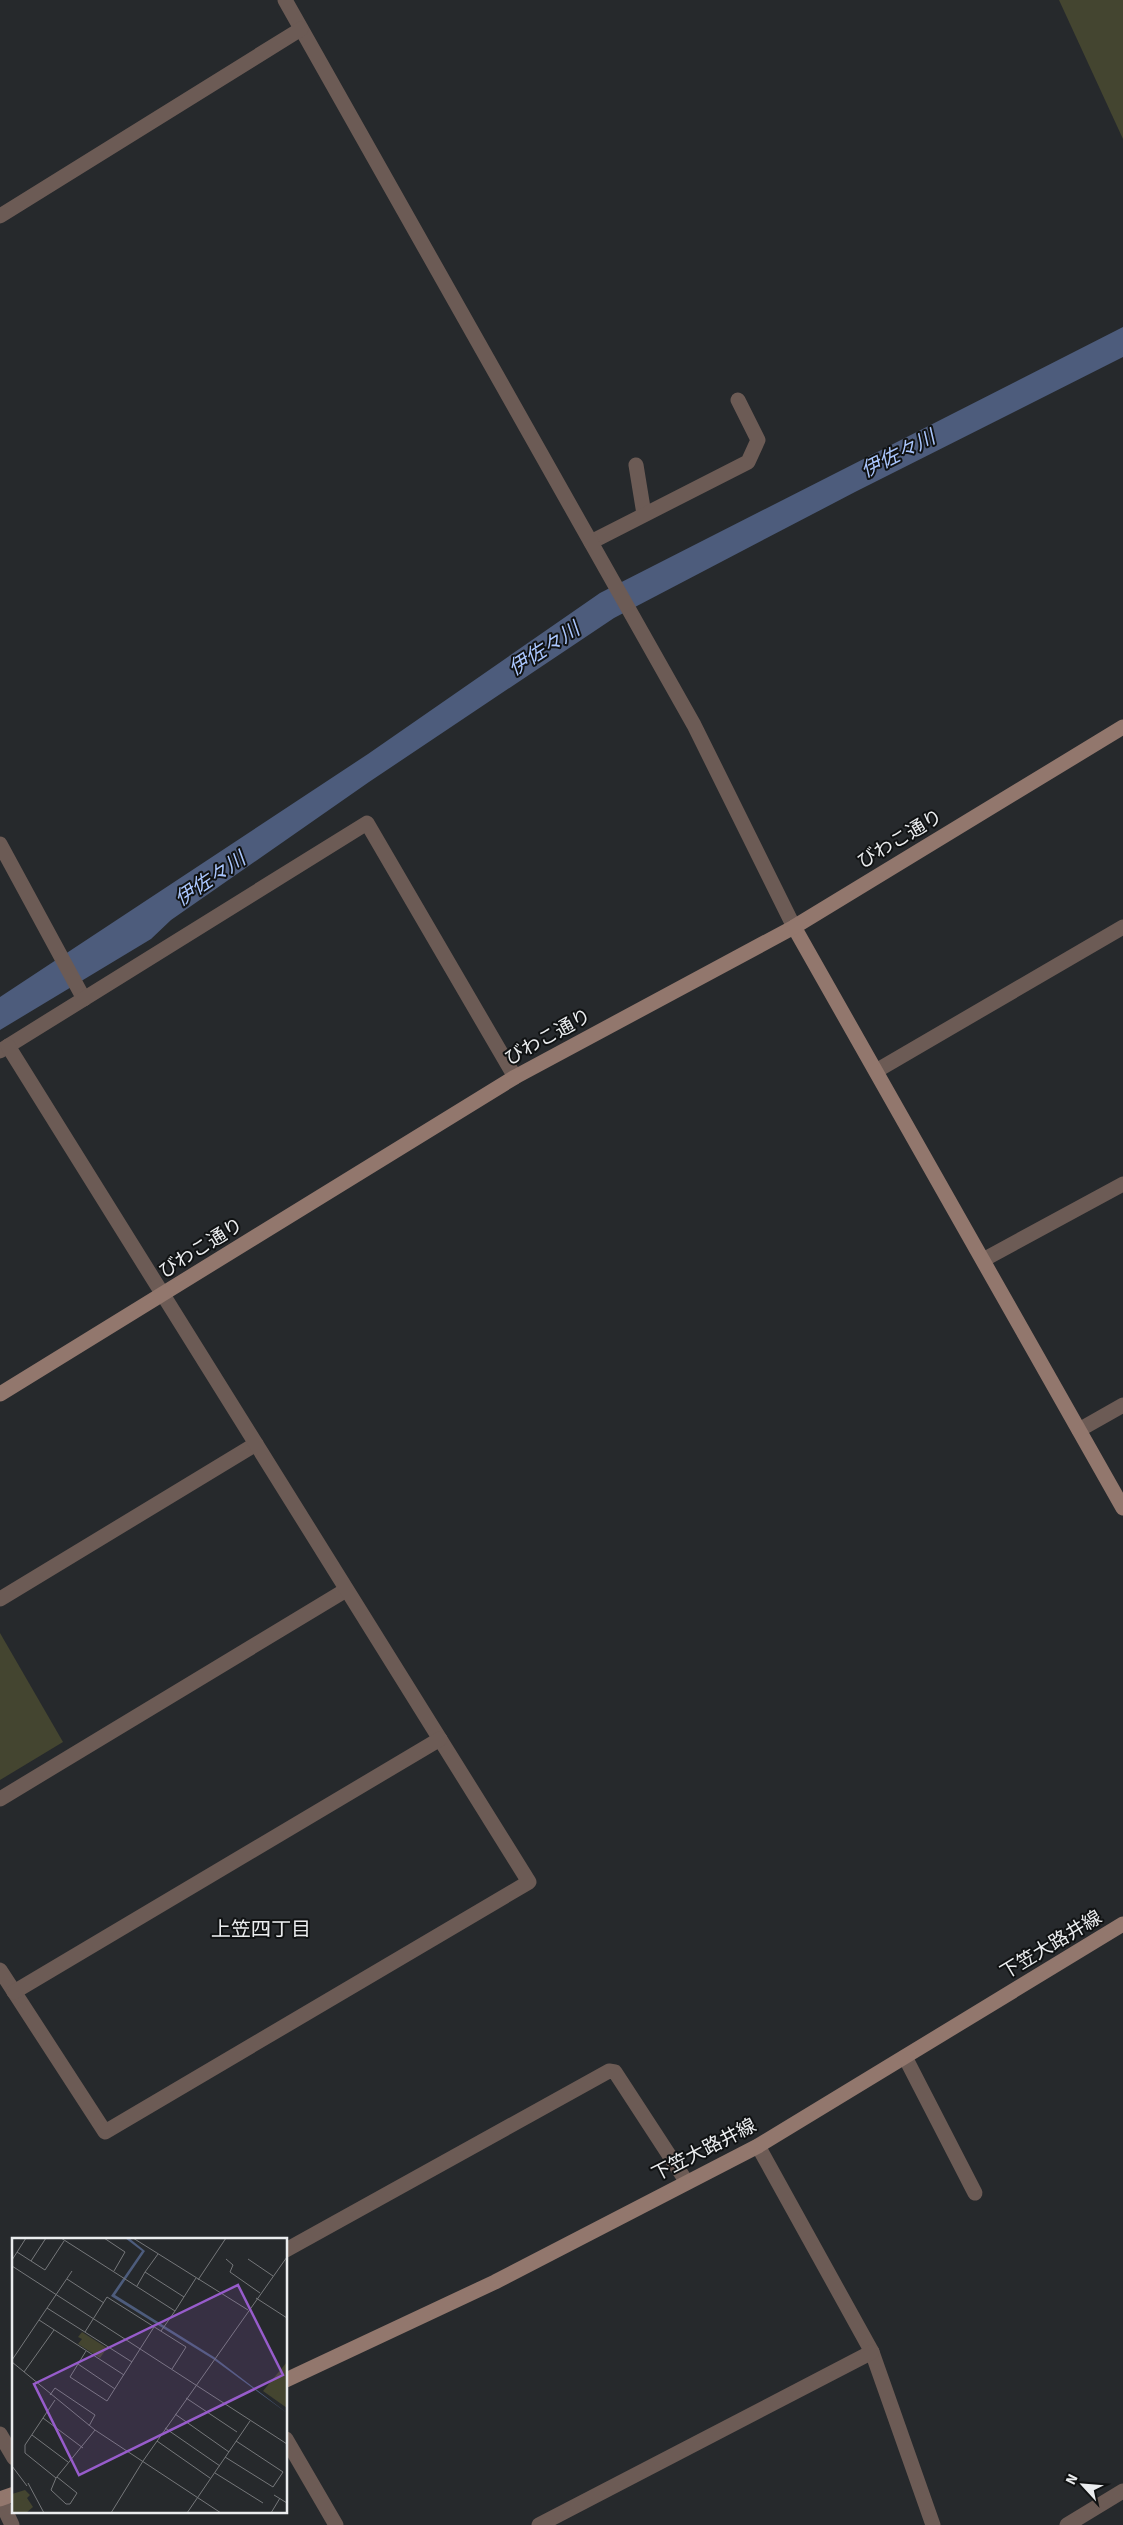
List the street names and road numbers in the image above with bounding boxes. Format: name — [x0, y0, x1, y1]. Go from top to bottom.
street label: びわこ通り — [853, 804, 947, 874]
street label: びわこ通り — [501, 1003, 595, 1071]
street label: びわこ通り — [154, 1213, 248, 1283]
street label: 下笠大路井線 — [996, 1905, 1106, 1985]
street label: 下笠大路井線 — [648, 2113, 760, 2187]

